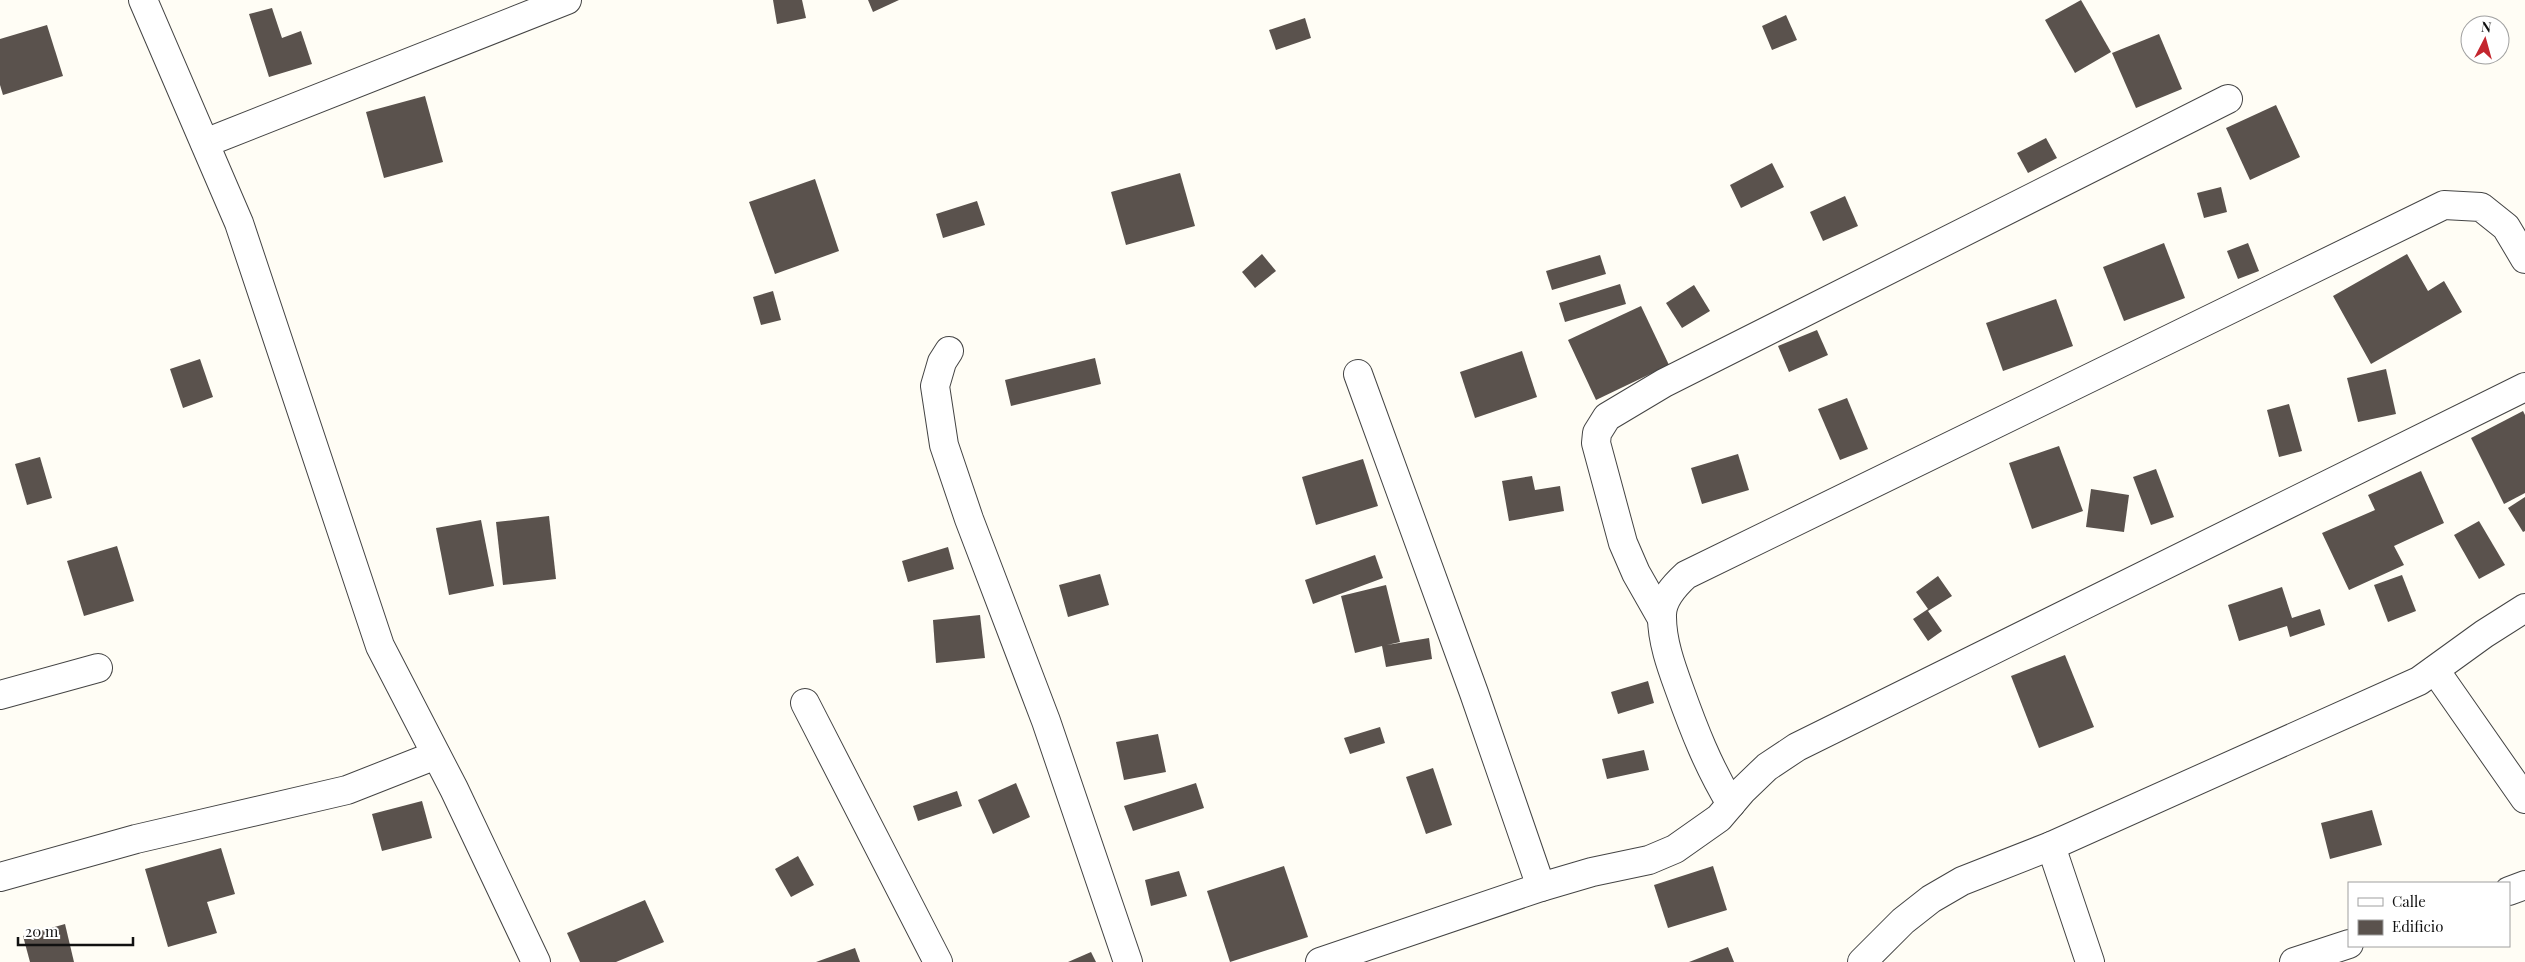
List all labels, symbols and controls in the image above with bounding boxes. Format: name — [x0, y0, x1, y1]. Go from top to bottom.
north arrow — [2460, 15, 2510, 65]
text: N — [2480, 17, 2492, 37]
legend — [2348, 882, 2510, 947]
text: Calle — [2392, 891, 2426, 911]
scale bar — [18, 914, 132, 946]
text: Edificio — [2392, 916, 2443, 936]
text: 20 m — [25, 921, 59, 941]

